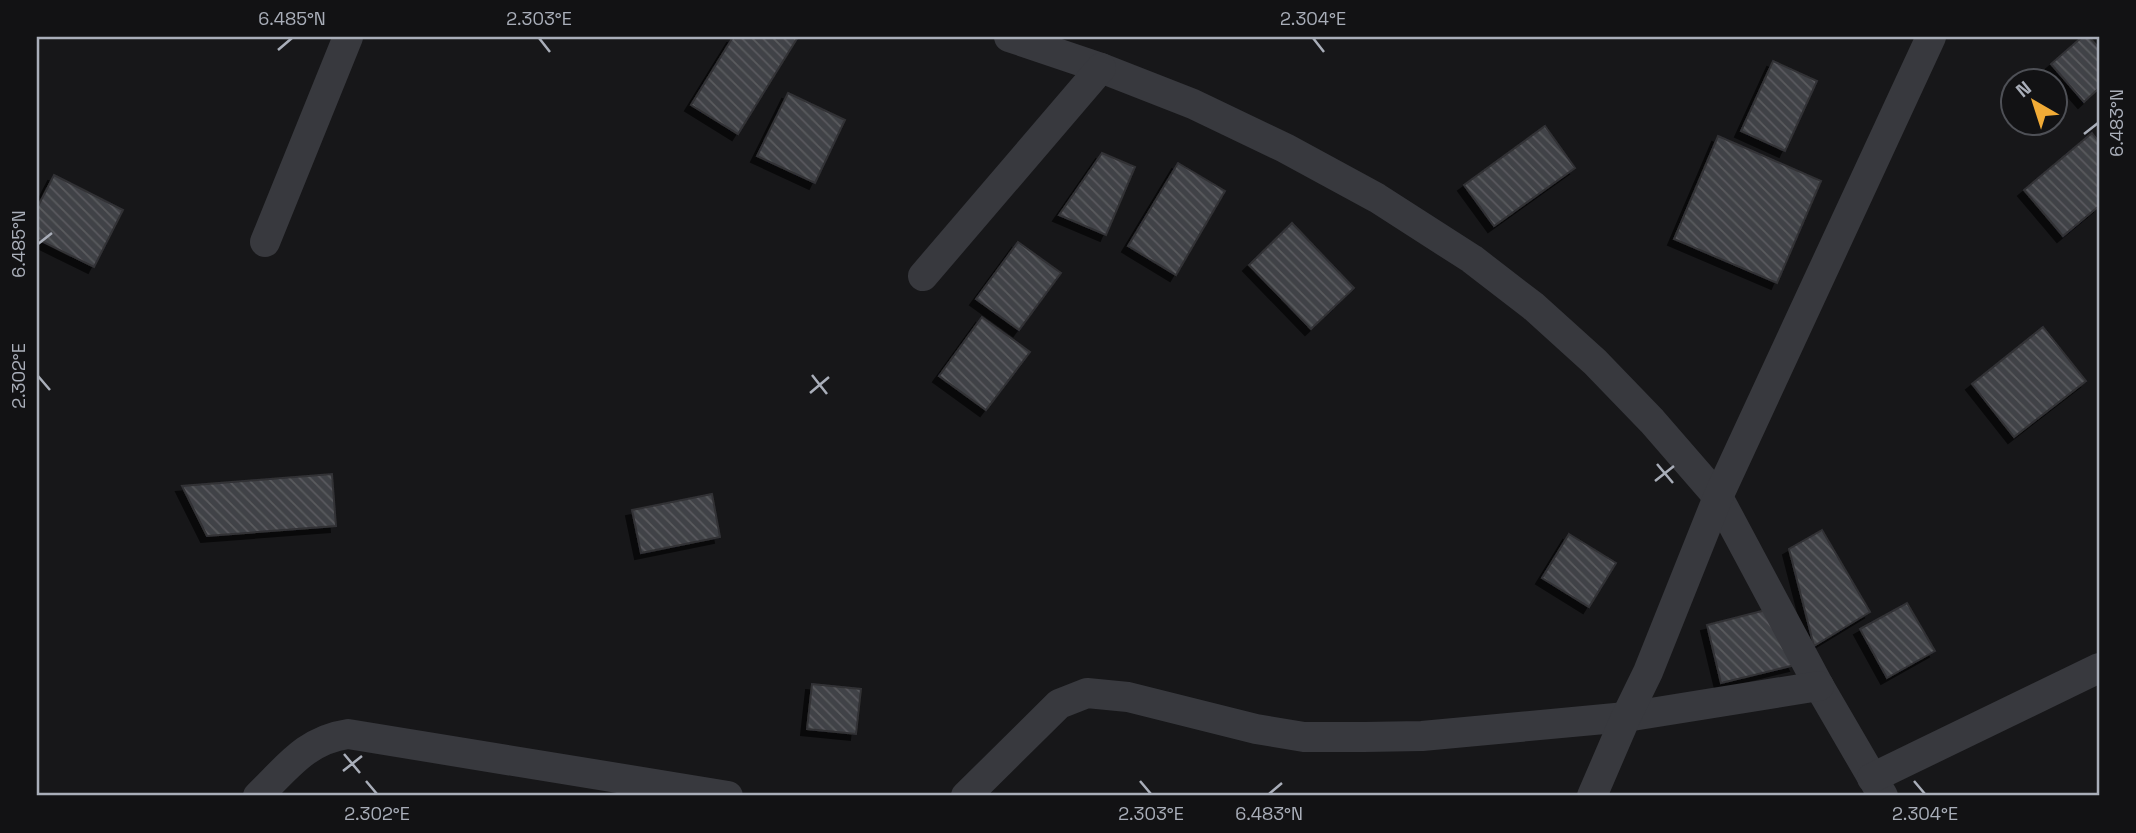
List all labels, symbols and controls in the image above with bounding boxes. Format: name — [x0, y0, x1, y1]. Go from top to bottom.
text: 6.485°N — [258, 7, 326, 30]
text: 2.303°E — [506, 7, 572, 30]
text: 2.304°E — [1280, 7, 1346, 30]
north arrow — [2000, 66, 2070, 136]
text: N — [2011, 75, 2036, 103]
text: 6.483°N — [2105, 89, 2128, 157]
text: 6.485°N — [7, 210, 30, 278]
text: 2.302°E — [7, 343, 30, 409]
text: 2.302°E — [344, 802, 410, 825]
text: 2.303°E — [1118, 802, 1184, 825]
text: 6.483°N — [1235, 802, 1303, 825]
text: 2.304°E — [1892, 802, 1958, 825]

